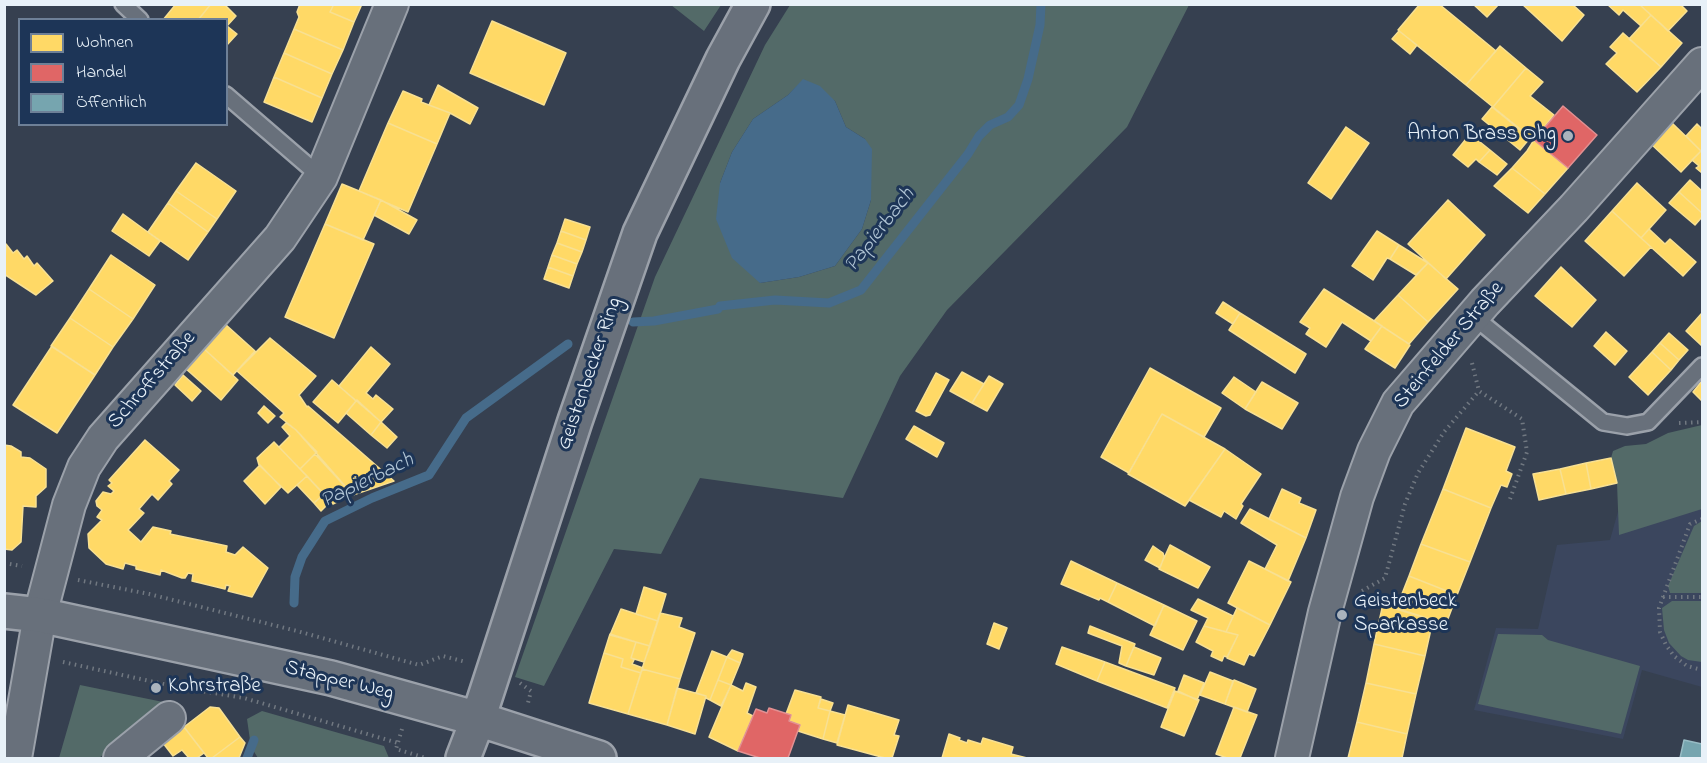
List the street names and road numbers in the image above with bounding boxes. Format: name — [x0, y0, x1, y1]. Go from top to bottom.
street label: Steinfelder Straße — [1389, 277, 1511, 415]
street label: Geistenbecker Ring — [553, 295, 629, 453]
street label: Schroffstraße — [104, 327, 202, 435]
street label: Stapper Weg — [282, 656, 396, 708]

